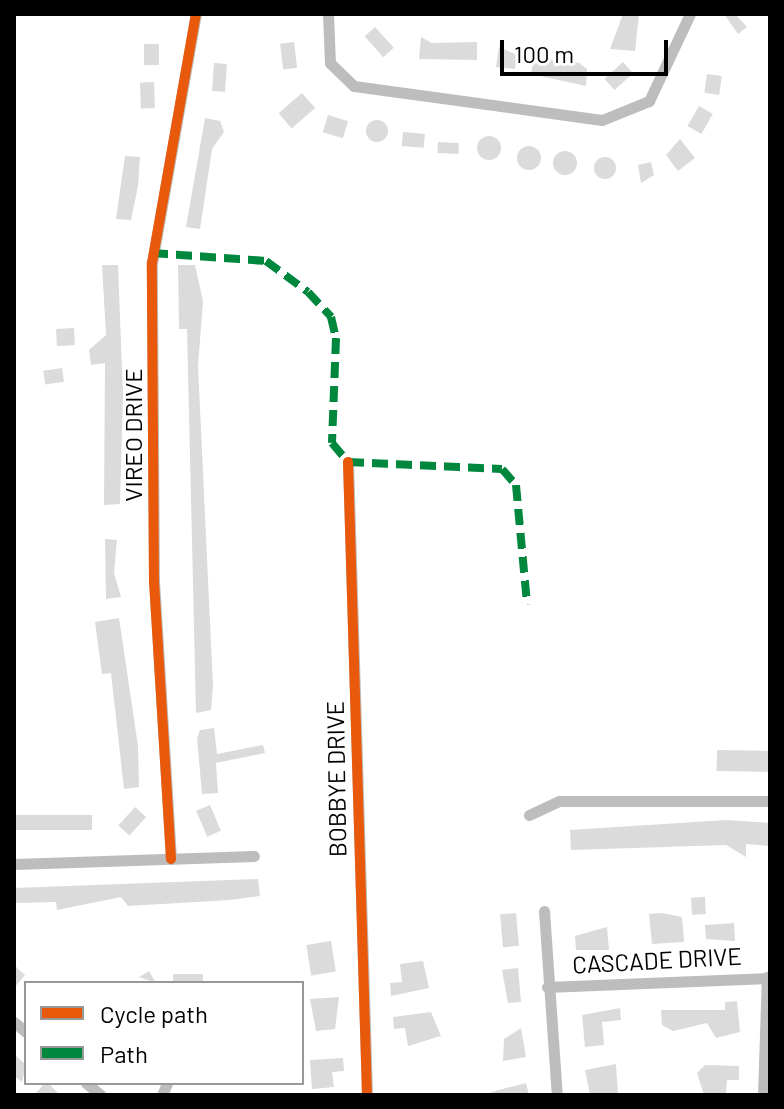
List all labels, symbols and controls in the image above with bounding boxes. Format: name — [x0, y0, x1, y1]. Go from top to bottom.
scale bar — [504, 24, 672, 74]
text: 100 m — [514, 39, 574, 68]
street label: VIREO DRIVE — [119, 368, 147, 502]
street label: BOBBYE DRIVE — [320, 701, 352, 857]
street label: CASCADE DRIVE — [572, 941, 742, 979]
legend — [24, 981, 304, 1085]
text: Cycle path — [100, 999, 208, 1028]
text: Path — [100, 1039, 148, 1068]

